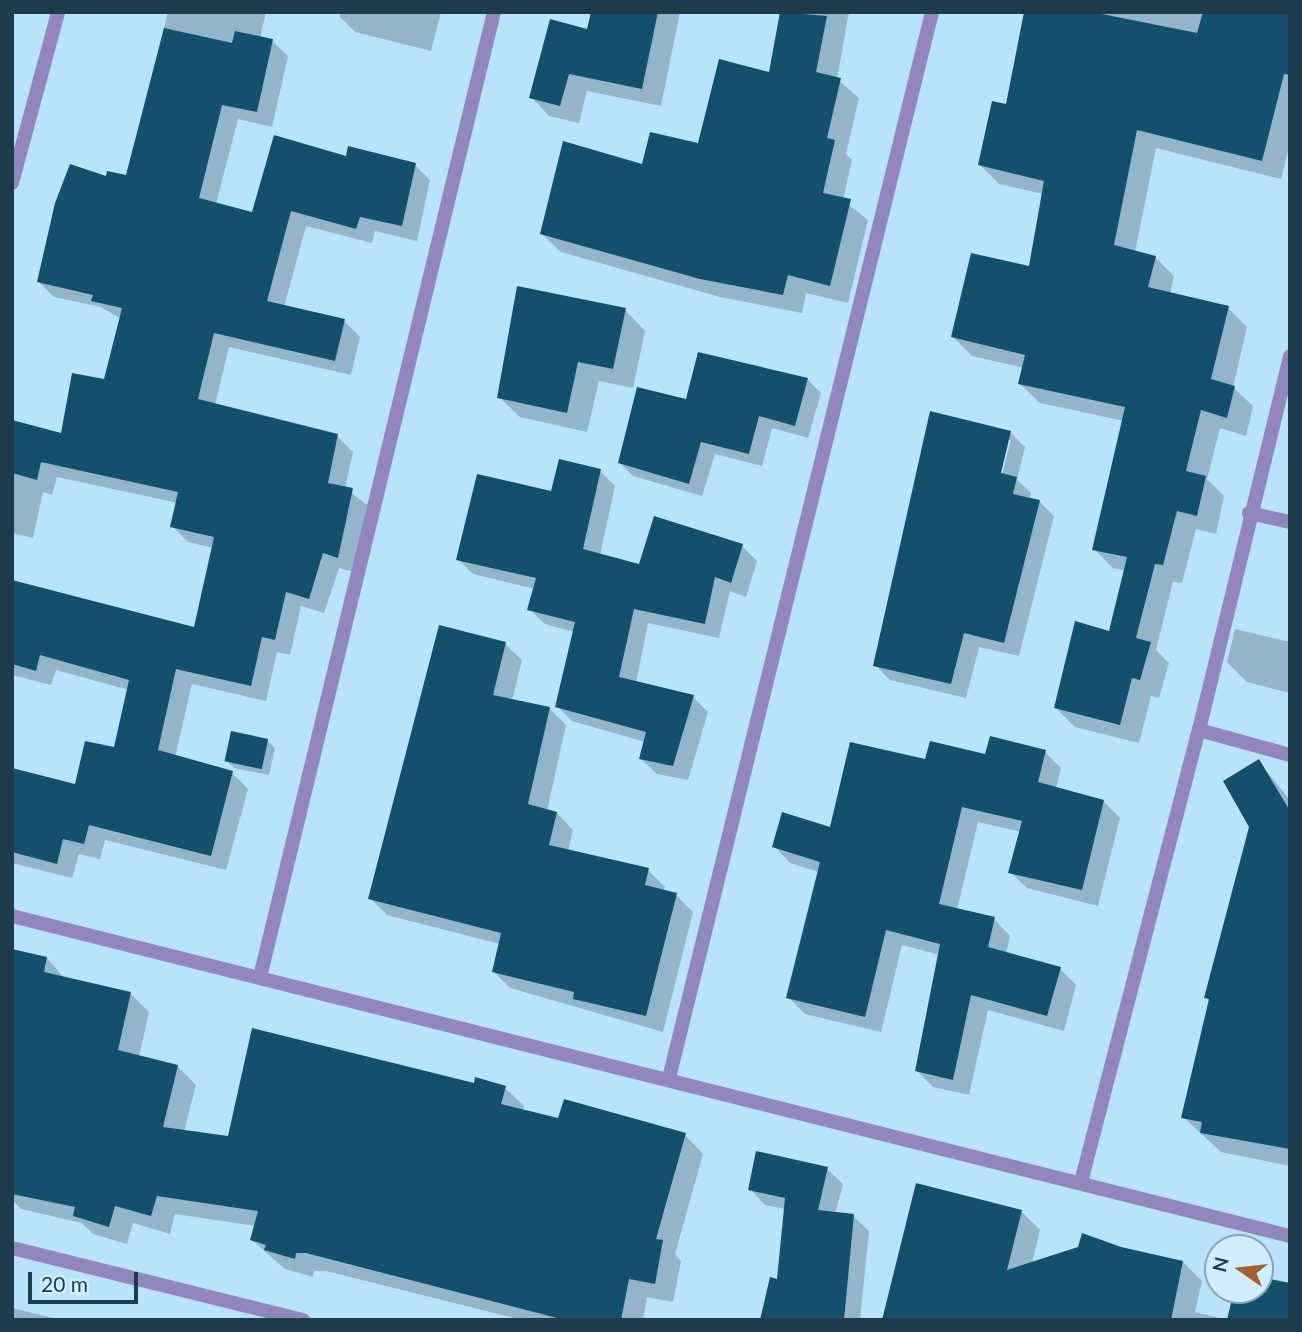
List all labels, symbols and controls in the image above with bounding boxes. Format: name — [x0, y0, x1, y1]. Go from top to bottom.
north arrow — [1204, 1234, 1274, 1304]
text: N — [1207, 1254, 1233, 1274]
scale bar — [32, 1258, 142, 1302]
text: 20 m — [41, 1271, 88, 1296]

